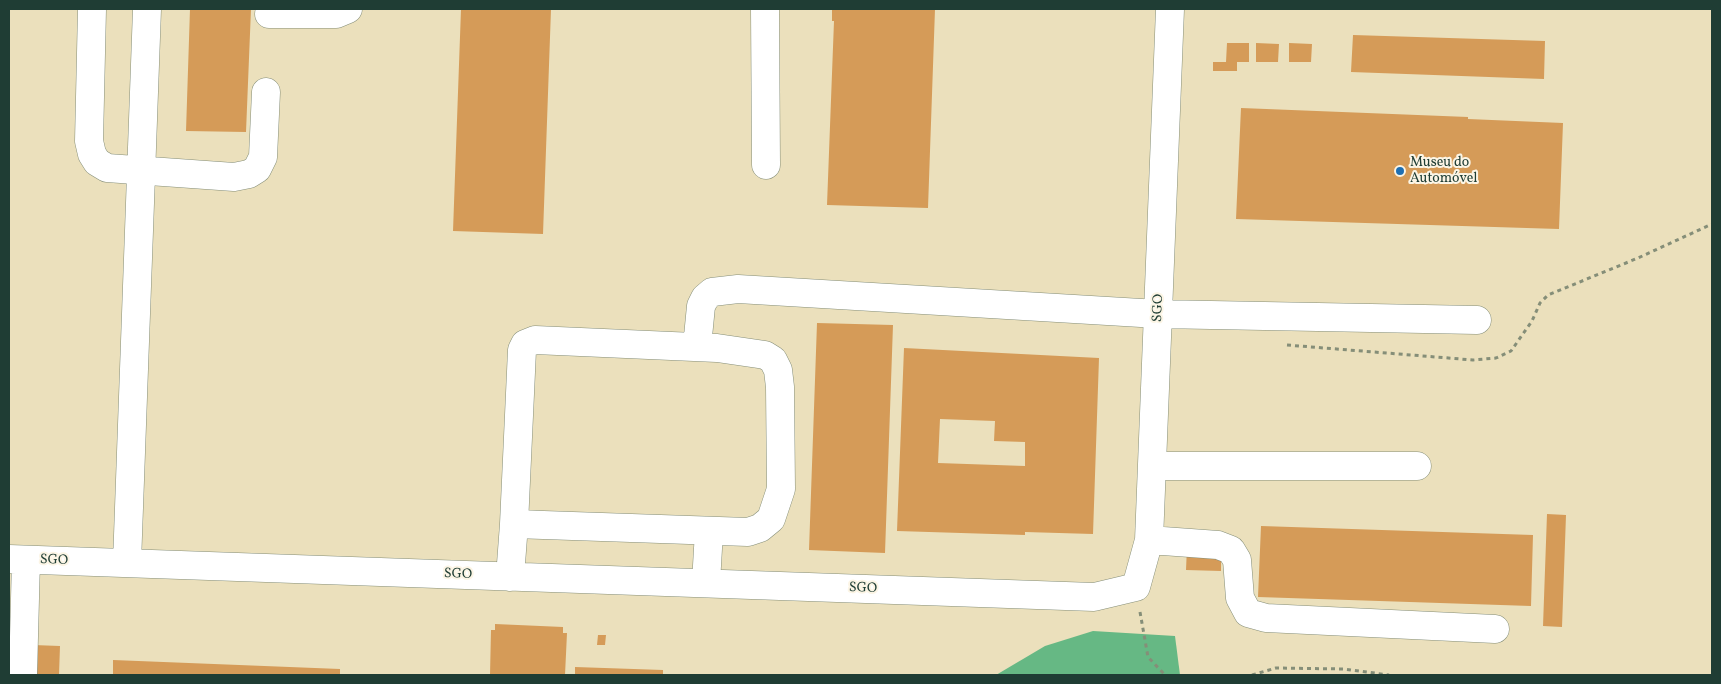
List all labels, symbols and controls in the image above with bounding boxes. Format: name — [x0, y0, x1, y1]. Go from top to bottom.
place label: Museu do Automóvel — [1410, 155, 1477, 188]
marker: Museu do Automóvel — [1394, 165, 1406, 177]
street label: SGO — [1150, 294, 1168, 322]
street label: SGO — [40, 552, 68, 570]
street label: SGO — [444, 566, 472, 584]
street label: SGO — [849, 580, 877, 598]

